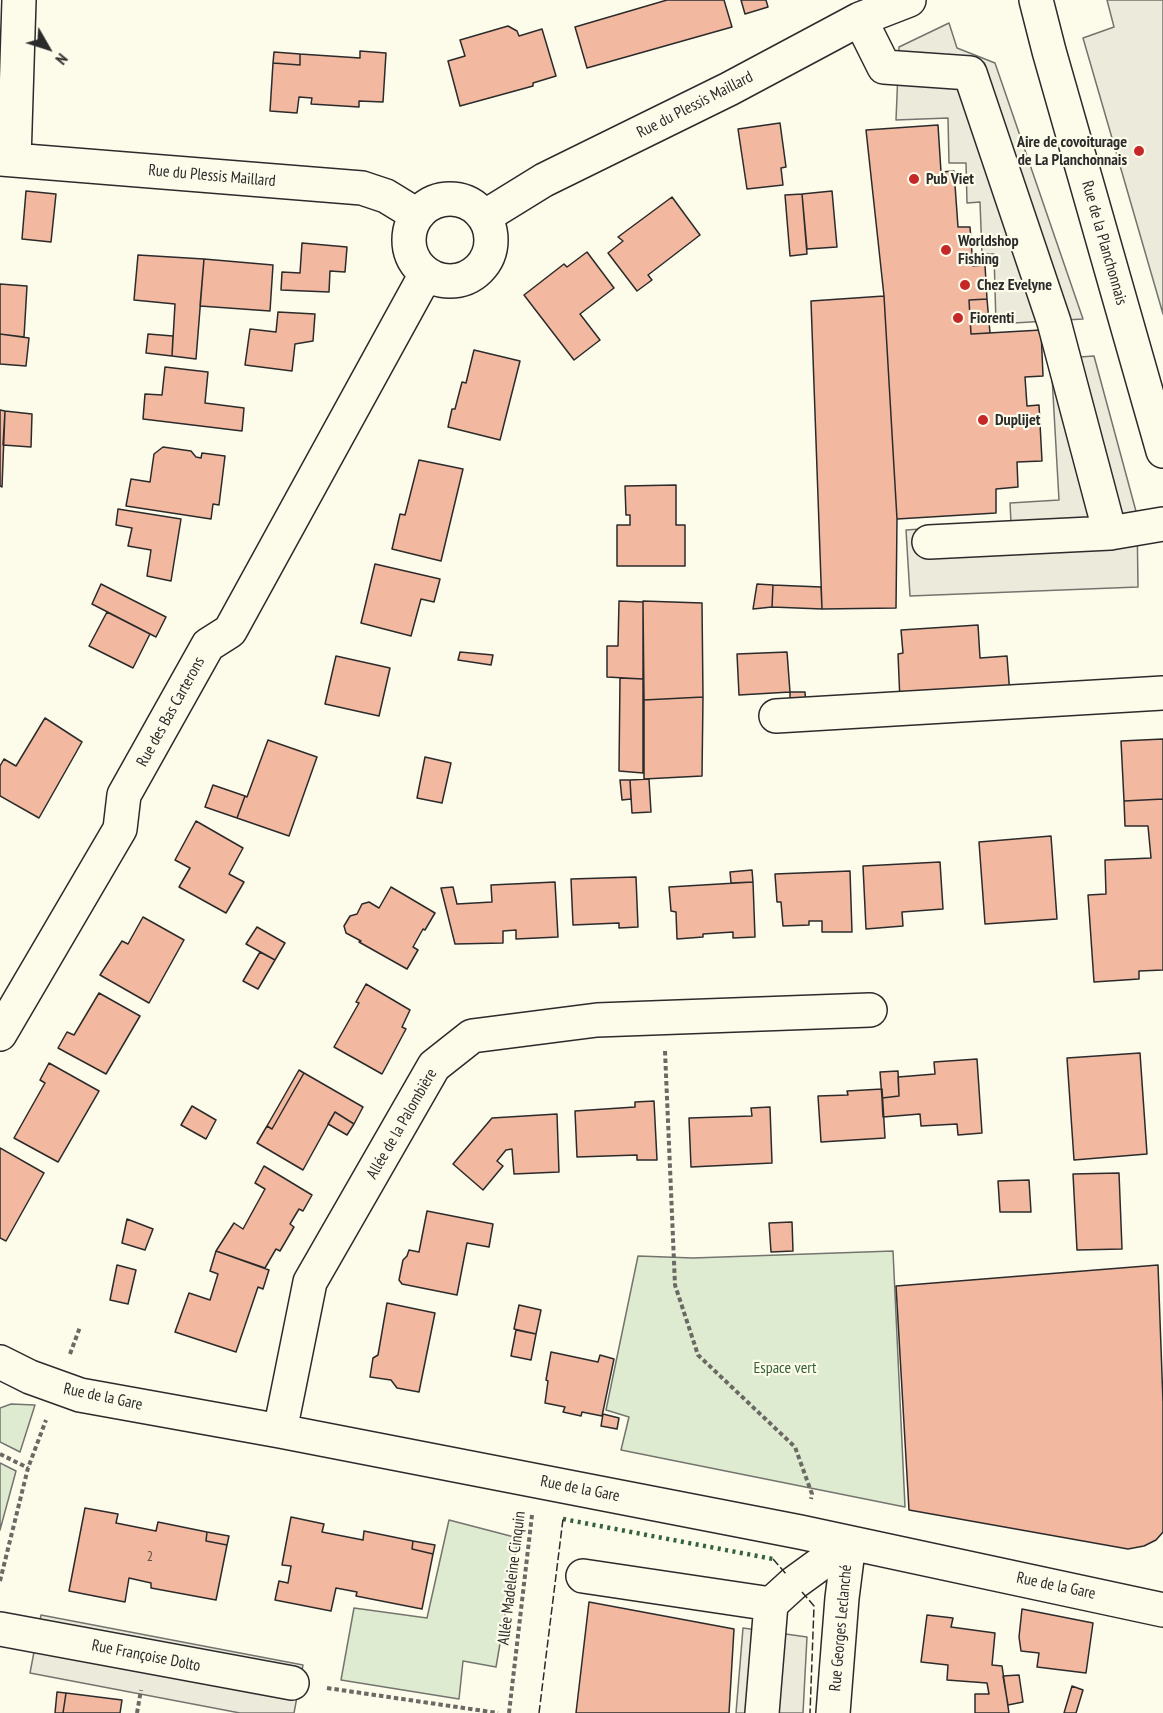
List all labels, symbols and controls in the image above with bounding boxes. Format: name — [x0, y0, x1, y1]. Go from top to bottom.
north arrow — [18, 18, 78, 78]
text: N — [52, 50, 72, 69]
street label: Rue du Plessis Maillard — [634, 67, 756, 143]
place label: Aire de covoiturage de La Planchonnais — [1017, 132, 1127, 170]
marker: Aire de covoiturage de La Planchonnais — [1132, 144, 1146, 158]
street label: Rue du Plessis Maillard — [148, 161, 276, 191]
place label: Pub Viet — [926, 169, 974, 189]
marker: Pub Viet — [907, 172, 921, 186]
street label: Rue de la Planchonnais — [1077, 179, 1131, 307]
place label: Worldshop Fishing — [958, 231, 1019, 269]
marker: Worldshop Fishing — [939, 243, 953, 257]
place label: Chez Evelyne — [977, 275, 1052, 295]
marker: Chez Evelyne — [958, 278, 972, 292]
place label: Fiorenti — [970, 308, 1014, 328]
marker: Fiorenti — [951, 311, 965, 325]
place label: Duplijet — [995, 410, 1040, 430]
marker: Duplijet — [976, 413, 990, 427]
street label: Rue des Bas Carterons — [133, 654, 209, 770]
street label: Allée de la Palombière — [363, 1065, 441, 1183]
park label: Espace vert — [753, 1358, 817, 1378]
street label: Rue de la Gare — [62, 1379, 144, 1415]
street label: Rue de la Gare — [539, 1472, 621, 1506]
street label: Allée Madeleine Cinquin — [494, 1510, 530, 1646]
house number: 2 — [147, 1549, 153, 1565]
street label: Rue Georges Leclanché — [826, 1564, 856, 1692]
street label: Rue de la Gare — [1015, 1568, 1097, 1604]
street label: Rue Françoise Dolto — [90, 1636, 202, 1676]

